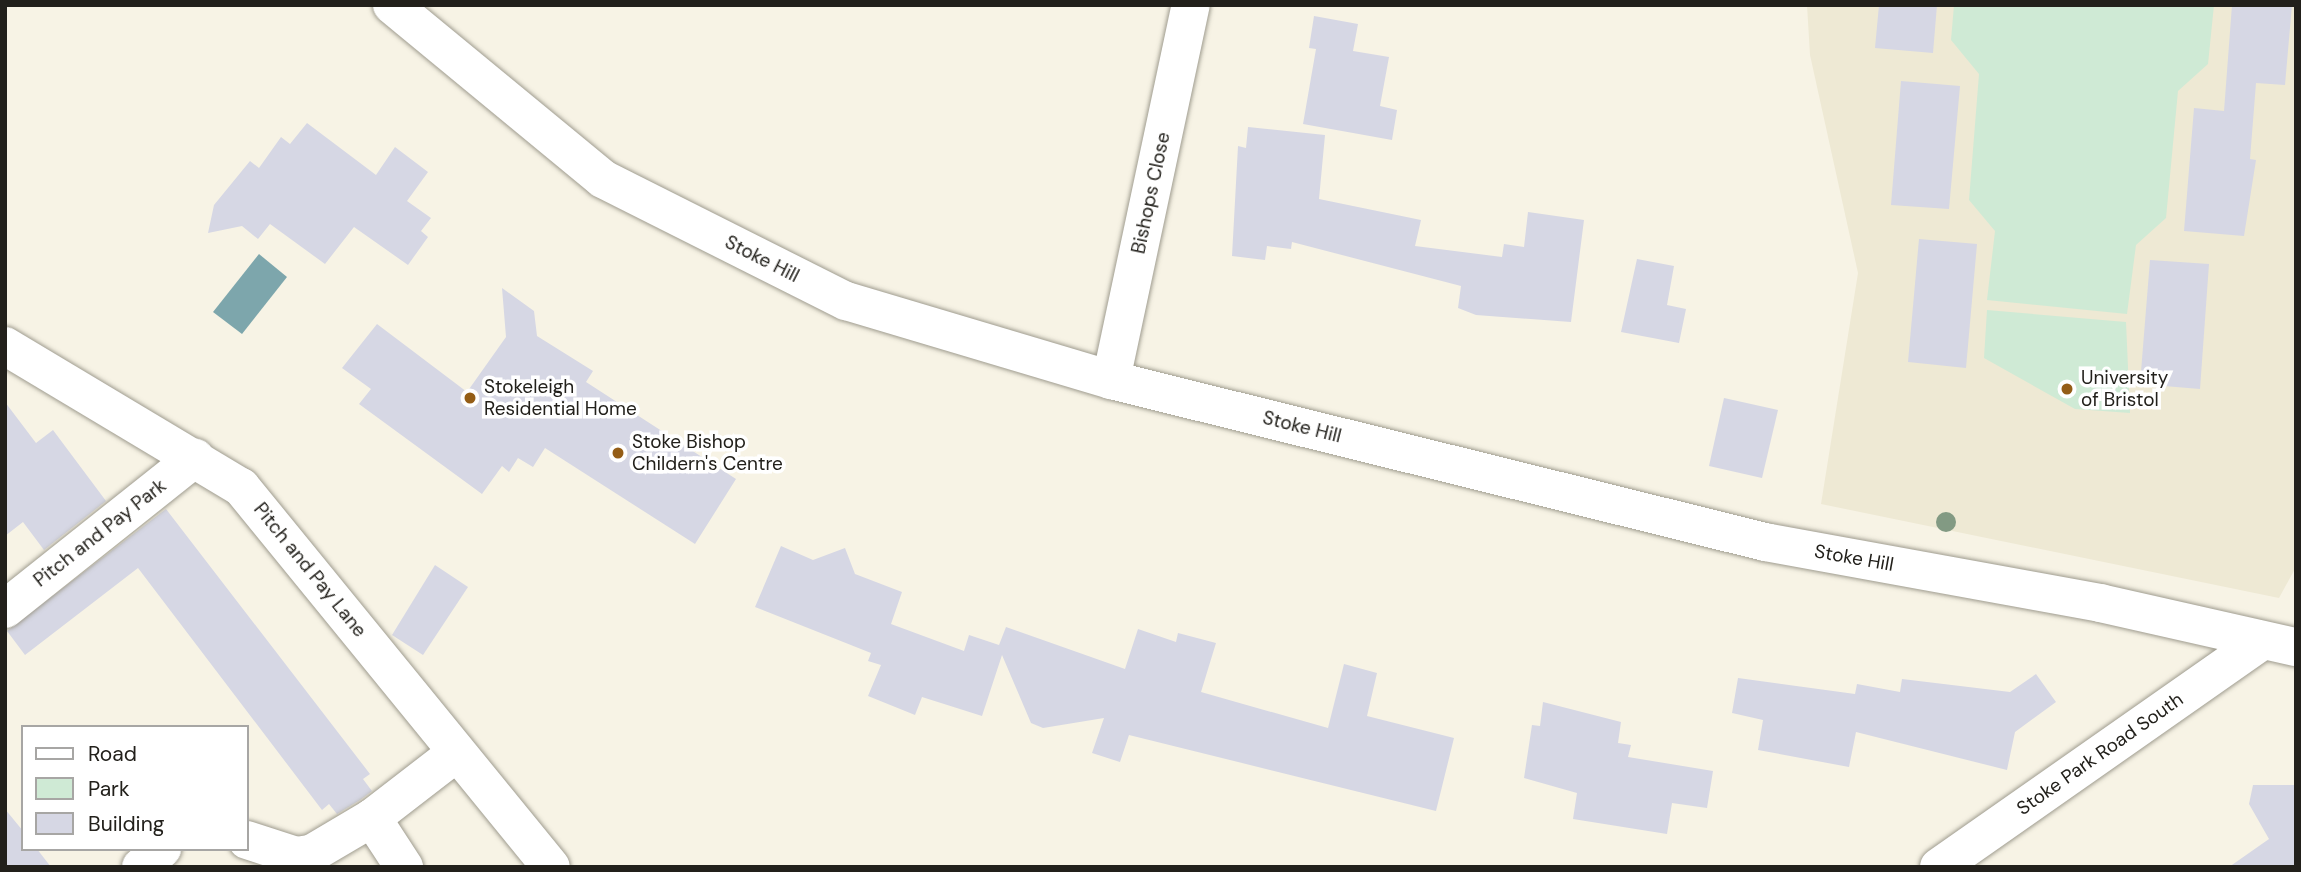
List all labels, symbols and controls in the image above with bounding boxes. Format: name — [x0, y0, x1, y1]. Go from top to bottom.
street label: Bishops Close — [1127, 130, 1175, 256]
street label: Stoke Hill — [721, 231, 803, 287]
place label: University of Bristol — [2081, 367, 2168, 411]
place label: Stokeleigh Residential Home — [484, 376, 637, 420]
marker: University of Bristol — [2059, 381, 2075, 397]
marker: Stokeleigh Residential Home — [462, 390, 478, 406]
street label: Stoke Hill — [1260, 406, 1344, 448]
place label: Stoke Bishop Childern's Centre — [632, 431, 783, 475]
marker: Stoke Bishop Childern's Centre — [610, 445, 626, 461]
street label: Pitch and Pay Park — [29, 474, 171, 592]
street label: Pitch and Pay Lane — [249, 498, 371, 642]
street label: Stoke Hill — [1813, 540, 1895, 576]
street label: Stoke Park Road South — [2013, 688, 2187, 820]
legend — [21, 725, 248, 851]
text: Road — [88, 740, 137, 768]
text: Park — [88, 775, 129, 803]
text: Building — [88, 810, 164, 838]

